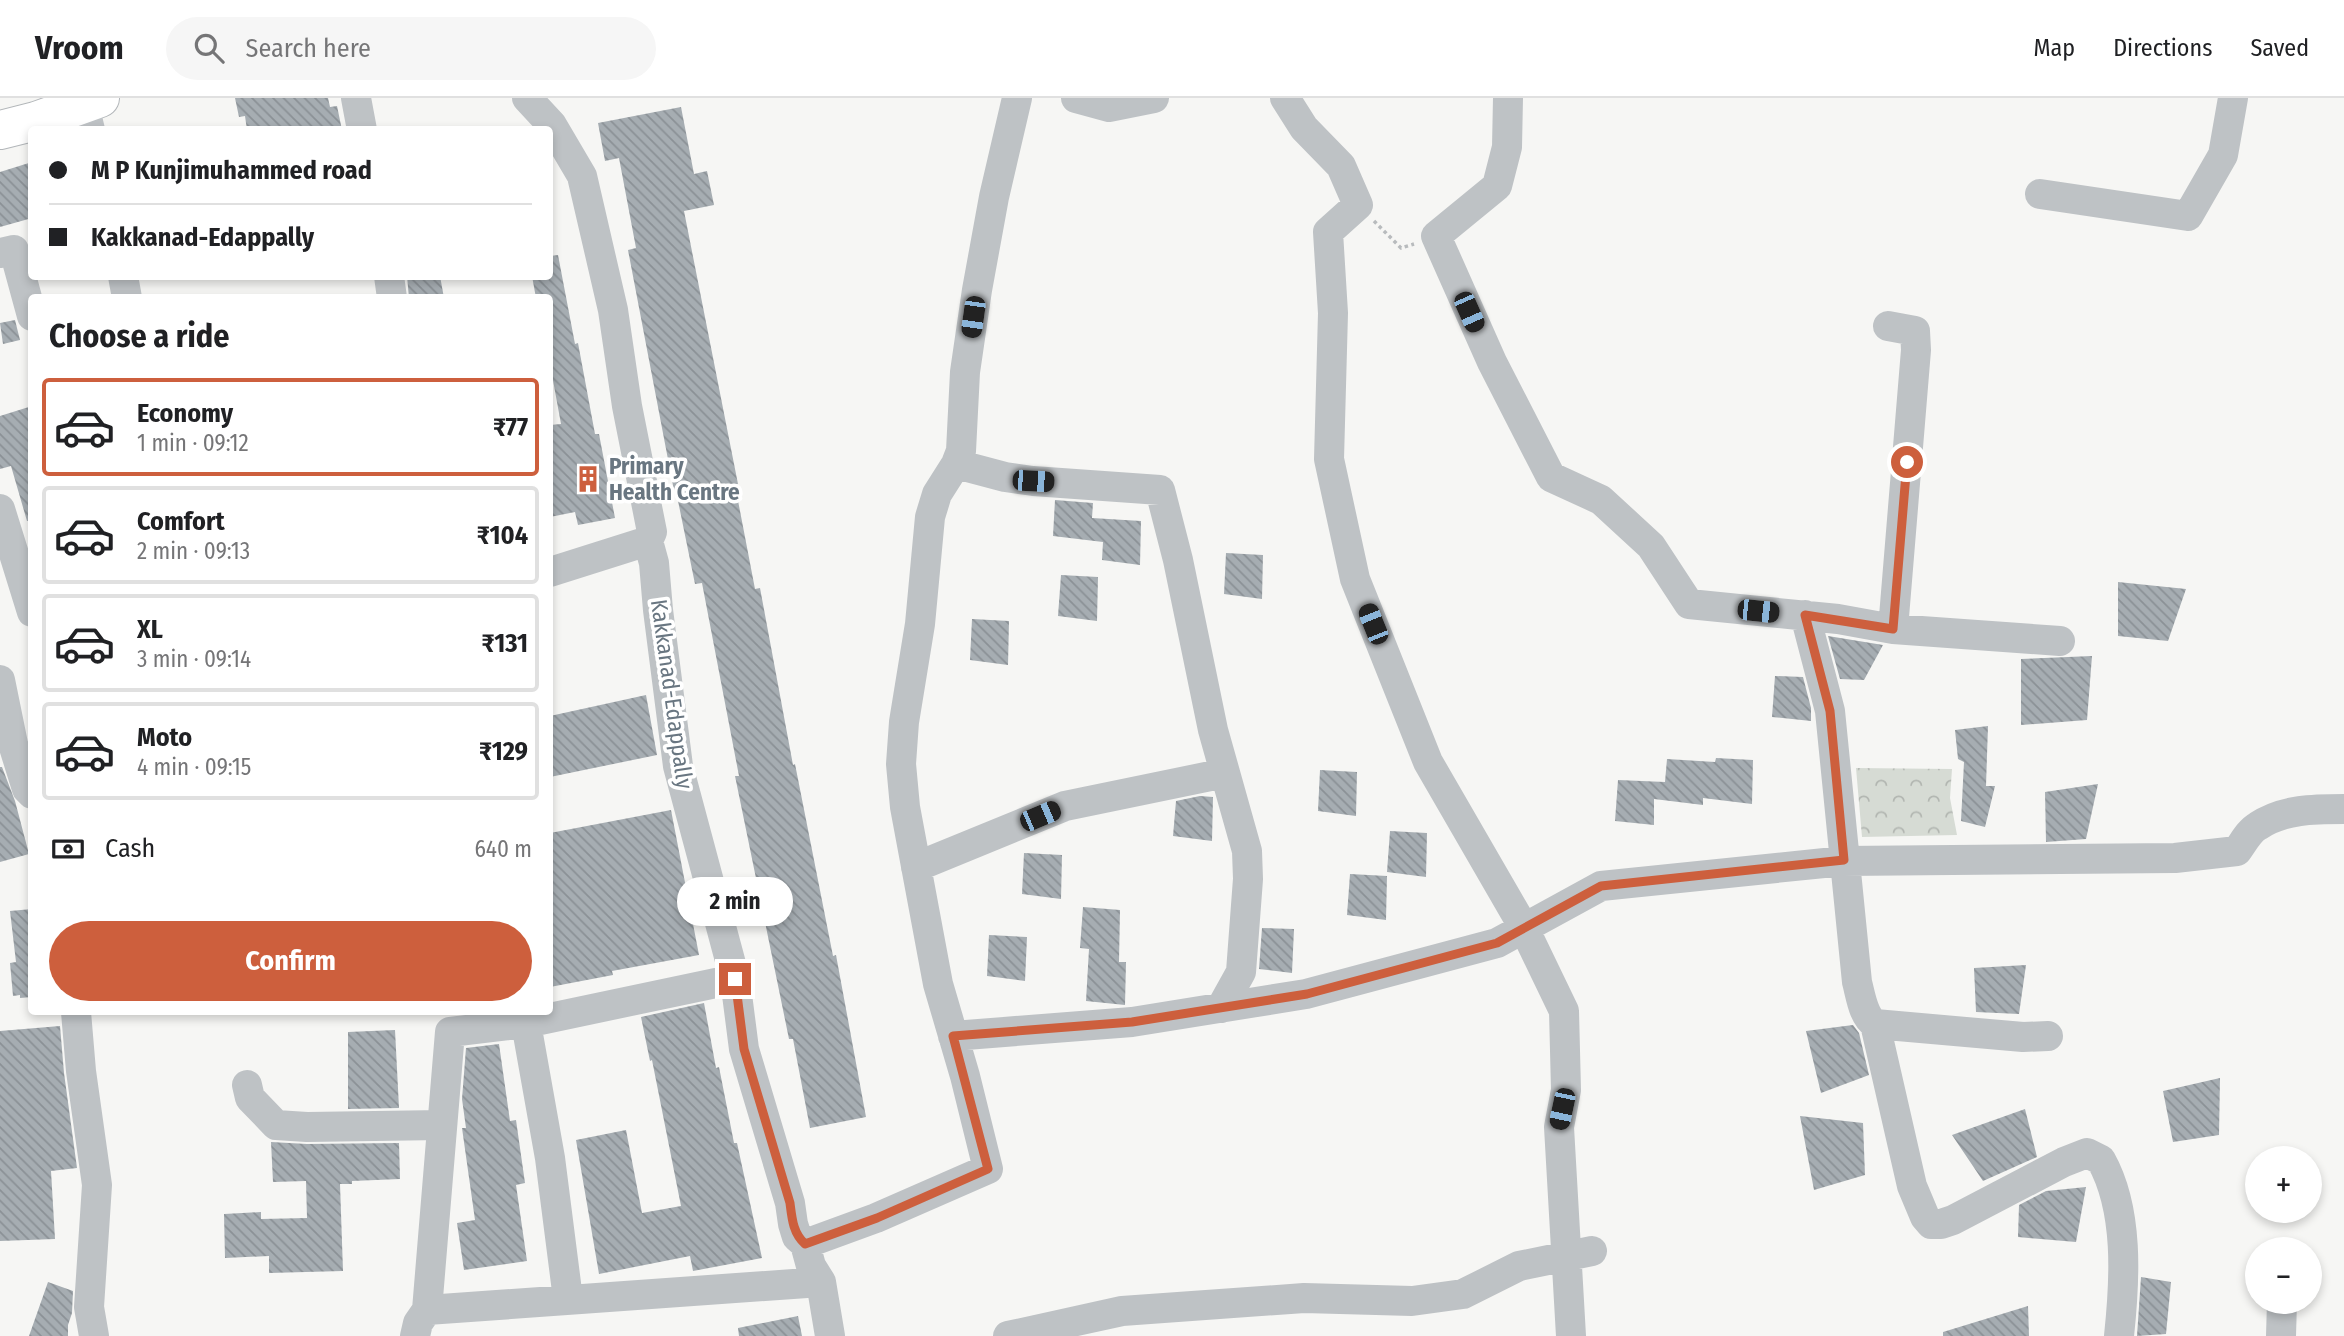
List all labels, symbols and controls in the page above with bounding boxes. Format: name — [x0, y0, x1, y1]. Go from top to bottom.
search box — [166, 17, 656, 80]
text: Vroom — [35, 28, 124, 68]
icon: search — [190, 29, 228, 67]
text: Search here — [246, 33, 371, 64]
text: Map — [2034, 34, 2075, 62]
text: Directions — [2113, 34, 2212, 62]
text: Saved — [2250, 34, 2309, 62]
text: M P Kunjimuhammed road — [91, 155, 372, 186]
text: Kakkanad-Edappally — [91, 222, 314, 253]
car — [1451, 289, 1488, 335]
car — [960, 295, 987, 339]
text: Choose a ride — [49, 317, 230, 355]
icon: car — [53, 396, 116, 459]
text: Economy — [137, 398, 233, 429]
text: ₹77 — [493, 412, 528, 443]
text: 1 min · 09:12 — [137, 429, 249, 457]
route start — [1891, 446, 1923, 478]
place label: Primary Health Centre — [609, 452, 740, 506]
building icon: Primary Health Centre — [573, 464, 603, 494]
car — [1012, 469, 1055, 493]
icon: car — [53, 504, 116, 567]
text: Comfort — [137, 506, 225, 537]
text: ₹104 — [477, 520, 528, 551]
text: 2 min · 09:13 — [137, 537, 250, 565]
street label: Kakkanad-Edappally — [645, 597, 699, 791]
car — [1737, 598, 1780, 624]
car — [1356, 601, 1391, 647]
icon: car — [53, 612, 116, 675]
text: XL — [137, 614, 163, 645]
text: ₹131 — [482, 628, 528, 659]
text: 3 min · 09:14 — [137, 645, 251, 673]
icon: car — [53, 720, 116, 783]
text: Moto — [137, 722, 192, 753]
text: ₹129 — [479, 736, 528, 767]
text: 4 min · 09:15 — [137, 753, 251, 781]
car — [1017, 798, 1064, 834]
icon: cash — [49, 830, 87, 868]
text: Cash — [105, 833, 155, 864]
text: 640 m — [474, 835, 532, 863]
callout: 2 min — [677, 878, 793, 926]
text: 2 min — [710, 887, 761, 915]
button: Confirm — [49, 921, 532, 1001]
route end — [719, 963, 751, 995]
car — [1548, 1086, 1577, 1132]
map controls — [2245, 1146, 2322, 1314]
button: + — [2245, 1146, 2322, 1223]
button: − — [2245, 1237, 2322, 1314]

